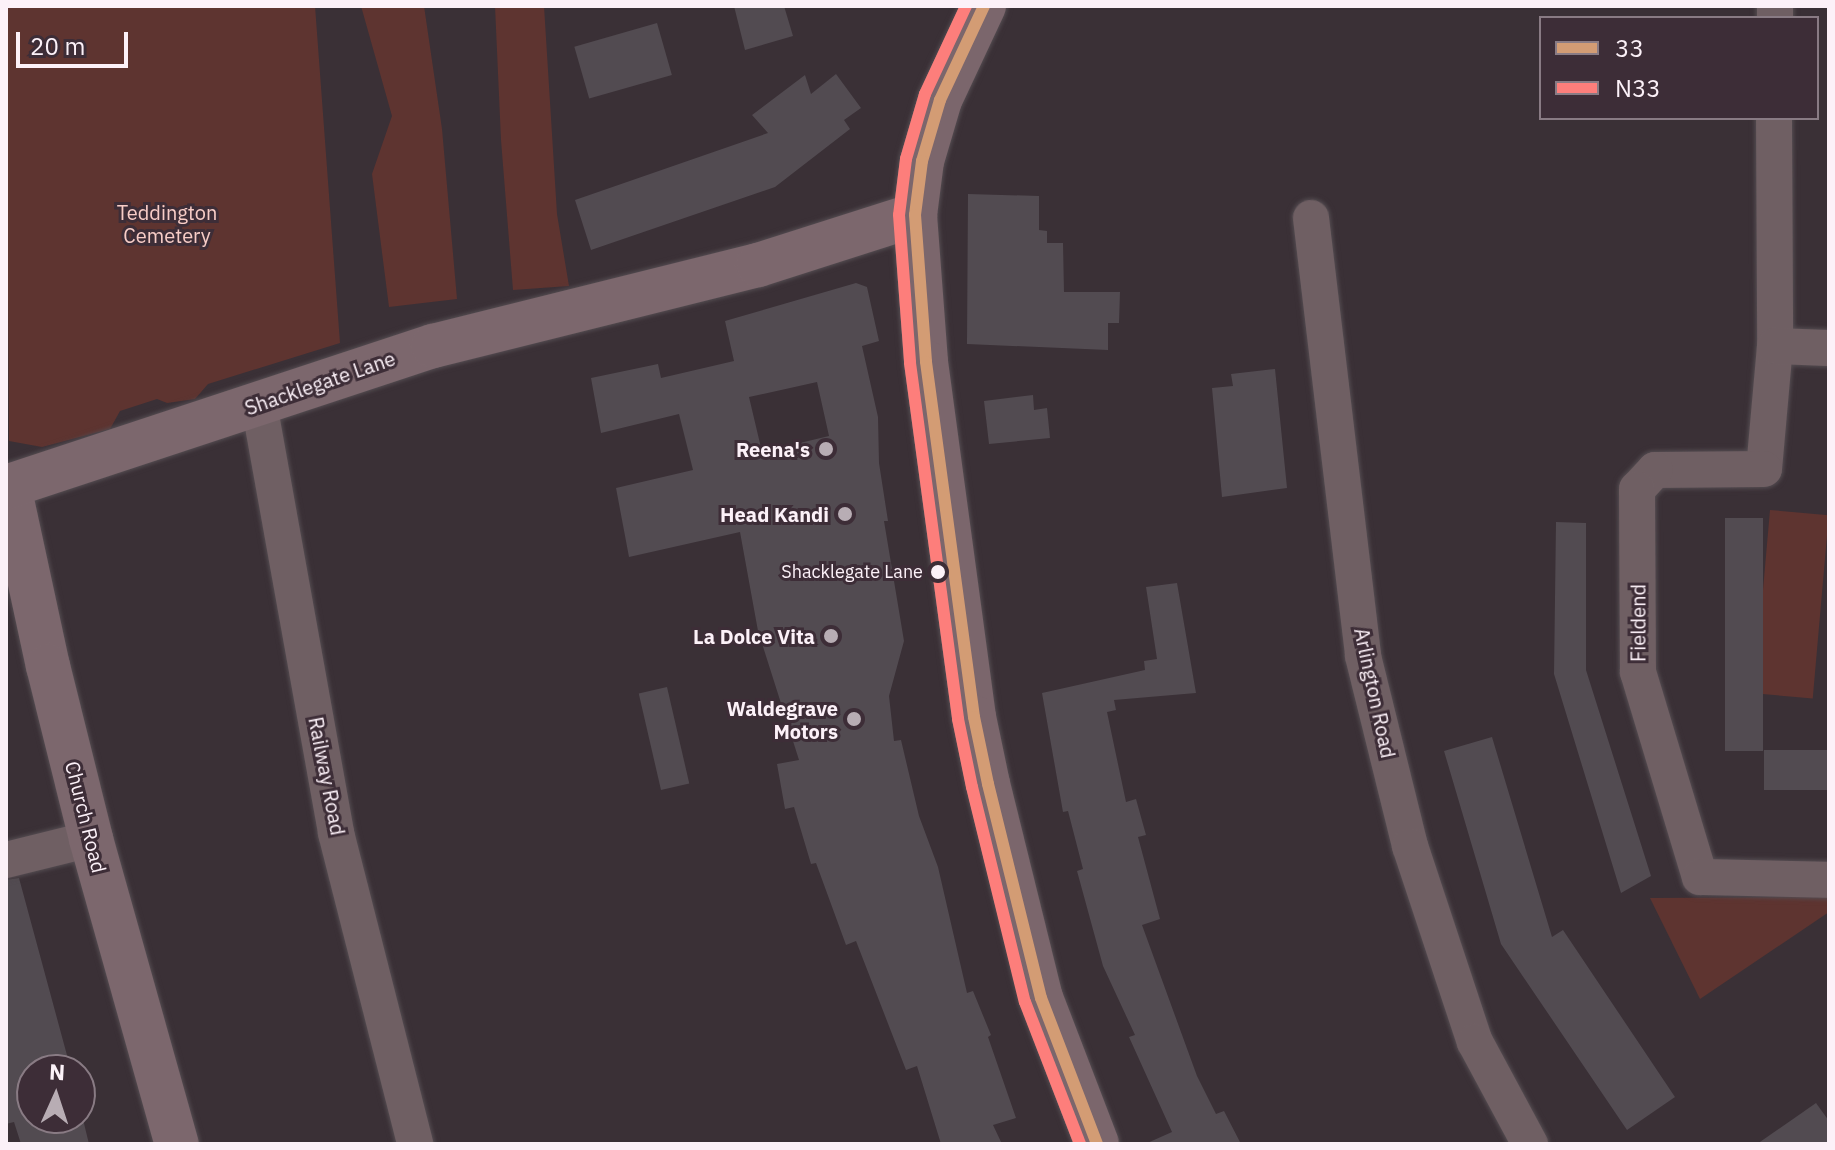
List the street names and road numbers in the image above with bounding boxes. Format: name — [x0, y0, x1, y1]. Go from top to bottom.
street label: Shacklegate Lane — [242, 346, 398, 420]
street label: Fieldend — [1626, 584, 1650, 662]
street label: Arlington Road — [1349, 626, 1401, 760]
street label: Railway Road — [304, 715, 350, 837]
street label: Church Road — [61, 759, 111, 875]

